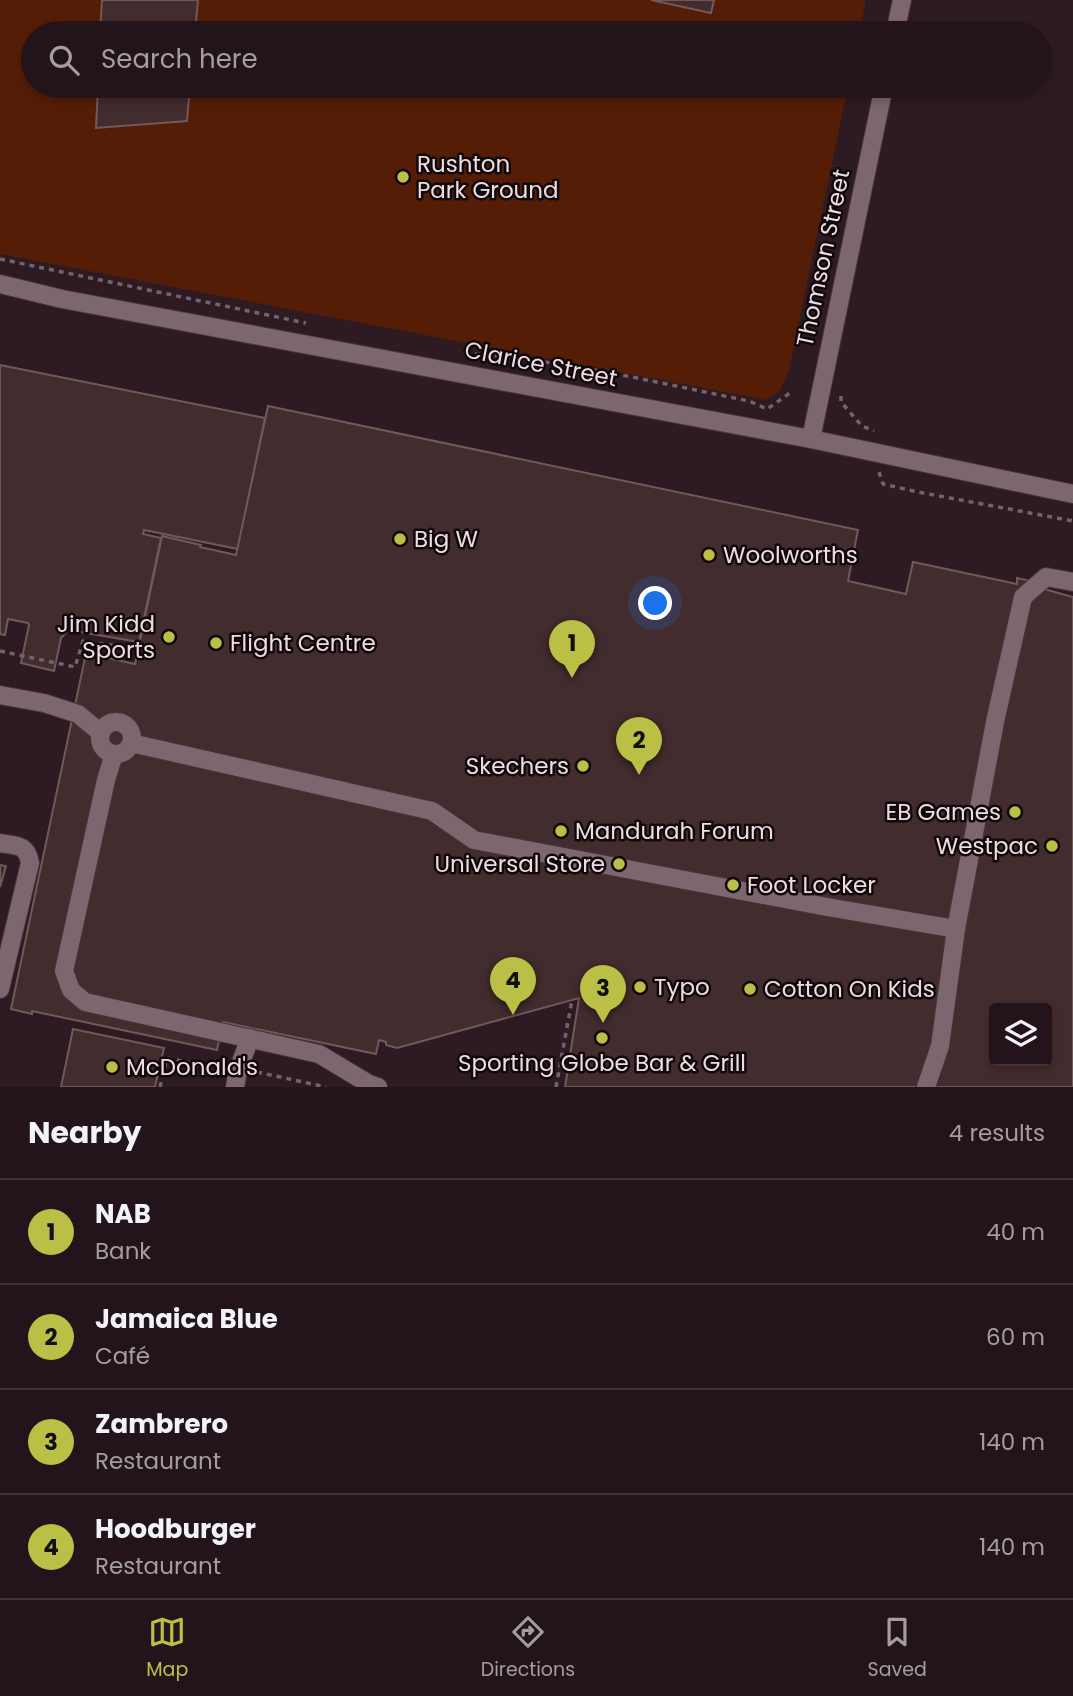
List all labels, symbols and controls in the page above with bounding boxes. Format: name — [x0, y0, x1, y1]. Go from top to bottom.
search box — [21, 21, 1052, 98]
icon: search — [45, 41, 83, 79]
text: Search here — [101, 41, 258, 77]
place label: Rushton Park Ground — [417, 148, 559, 206]
street label: Thomson Street — [789, 166, 857, 350]
marker: Rushton Park Ground — [395, 169, 411, 185]
street label: Clarice Street — [462, 334, 620, 394]
place label: Big W — [414, 523, 478, 555]
marker: Big W — [392, 531, 408, 547]
place label: Woolworths — [723, 539, 858, 571]
marker: Woolworths — [701, 547, 717, 563]
your location — [638, 586, 672, 620]
place label: Jim Kidd Sports — [57, 608, 155, 666]
pin: 1 — [549, 620, 595, 678]
place label: Flight Centre — [230, 627, 376, 659]
marker: Jim Kidd Sports — [161, 629, 177, 645]
marker: Flight Centre — [208, 635, 224, 651]
pin: 2 — [616, 717, 662, 775]
place label: Skechers — [466, 750, 569, 782]
marker: Skechers — [575, 758, 591, 774]
place label: EB Games — [886, 796, 1001, 828]
marker: EB Games — [1007, 804, 1023, 820]
place label: Mandurah Forum — [575, 815, 774, 847]
marker: Mandurah Forum — [553, 823, 569, 839]
place label: Westpac — [936, 830, 1038, 862]
marker: Westpac — [1044, 838, 1060, 854]
place label: Universal Store — [435, 848, 605, 880]
marker: Universal Store — [611, 856, 627, 872]
place label: Foot Locker — [747, 869, 876, 901]
marker: Foot Locker — [725, 877, 741, 893]
pin: 4 — [490, 957, 536, 1015]
pin: 3 — [580, 965, 626, 1023]
place label: Typo — [654, 971, 710, 1003]
place label: Cotton On Kids — [764, 973, 935, 1005]
marker: Typo — [632, 979, 648, 995]
marker: Cotton On Kids — [742, 981, 758, 997]
map controls — [989, 1003, 1052, 1066]
button: layers — [989, 1003, 1052, 1066]
marker: Sporting Globe Bar & Grill — [594, 1030, 610, 1046]
place label: Sporting Globe Bar & Grill — [458, 1047, 746, 1079]
place label: McDonald's — [126, 1051, 258, 1083]
marker: McDonald's — [104, 1059, 120, 1075]
text: Nearby — [28, 1111, 142, 1154]
text: 4 results — [949, 1117, 1045, 1149]
text: NAB — [95, 1196, 151, 1232]
text: 1 — [47, 1216, 55, 1248]
text: 40 m — [986, 1216, 1045, 1248]
text: Bank — [95, 1235, 151, 1267]
text: Jamaica Blue — [95, 1301, 278, 1337]
text: 2 — [44, 1321, 58, 1353]
text: 60 m — [986, 1321, 1045, 1353]
text: Café — [95, 1340, 150, 1372]
text: Zambrero — [95, 1406, 228, 1442]
text: 3 — [44, 1426, 58, 1458]
text: 140 m — [979, 1426, 1045, 1458]
text: Restaurant — [95, 1445, 221, 1477]
text: Hoodburger — [95, 1511, 256, 1547]
text: 4 — [43, 1531, 59, 1563]
text: 140 m — [979, 1531, 1045, 1563]
text: Restaurant — [95, 1550, 221, 1582]
tab: Map — [146, 1613, 188, 1684]
tab: Directions — [481, 1613, 575, 1684]
tab: Saved — [868, 1613, 927, 1684]

